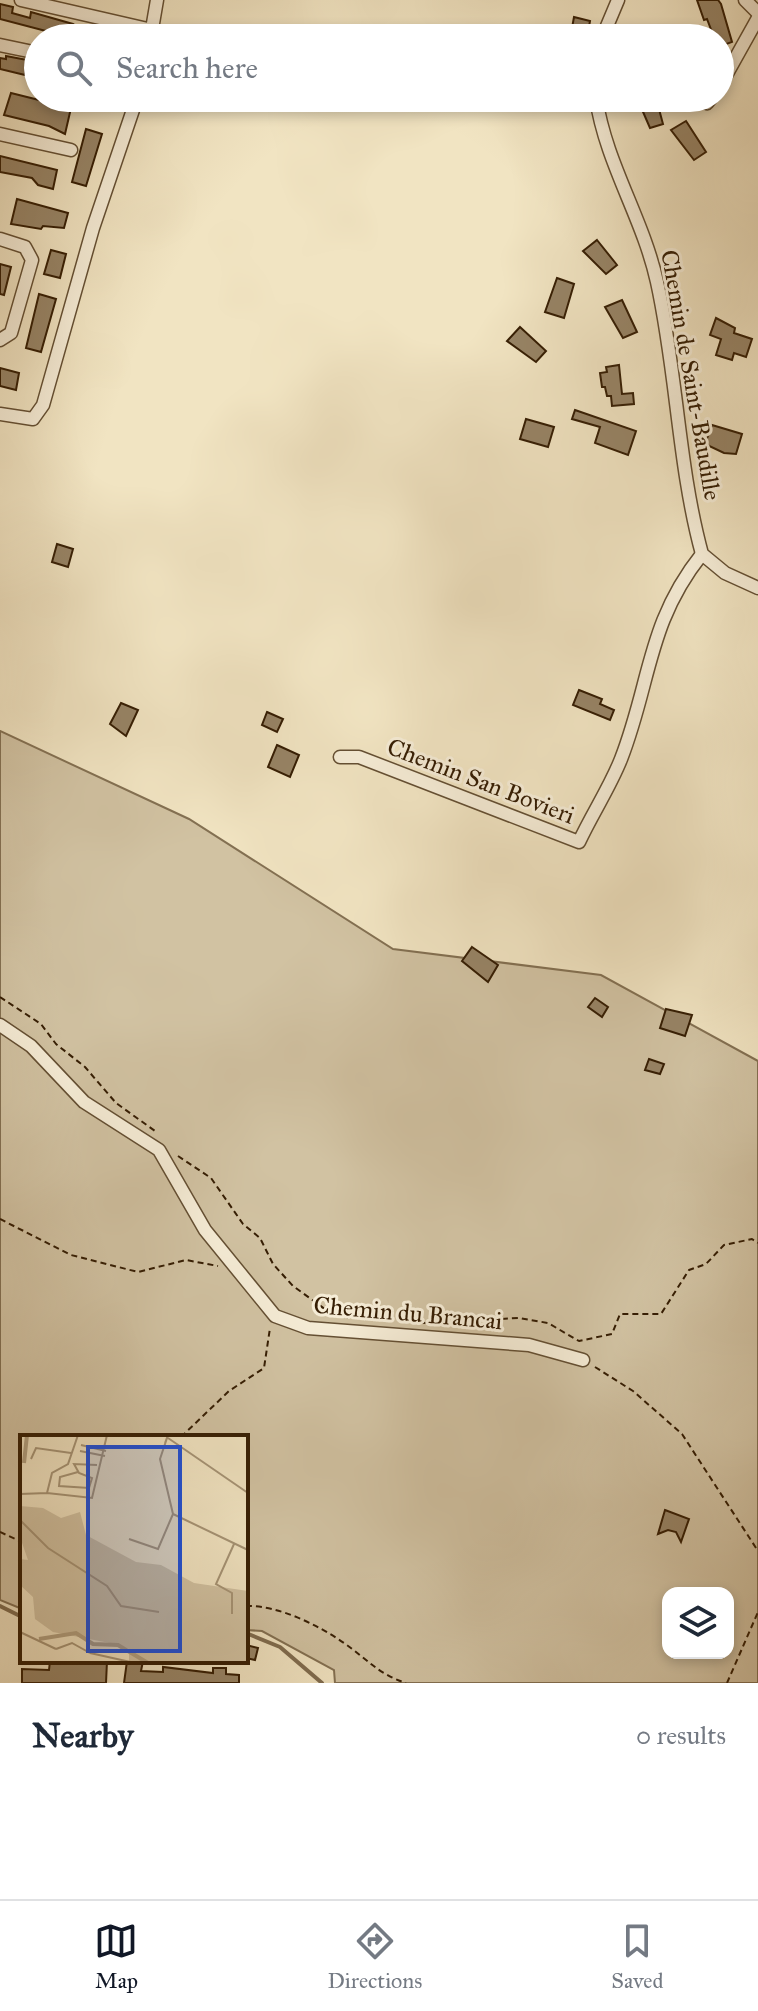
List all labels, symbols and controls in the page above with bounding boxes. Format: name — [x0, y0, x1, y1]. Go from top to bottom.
search box — [24, 24, 734, 112]
icon: search — [52, 46, 96, 90]
text: Search here — [116, 50, 258, 86]
street label: Chemin de Saint-Baudille — [654, 247, 728, 503]
street label: Chemin San Bovieri — [383, 731, 579, 831]
street label: Chemin du Brancai — [312, 1290, 504, 1336]
inset map — [20, 1435, 248, 1663]
map controls — [662, 1587, 734, 1659]
button: layers — [662, 1587, 734, 1659]
text: Nearby — [32, 1715, 134, 1756]
text: 0 results — [636, 1719, 726, 1751]
tab: Map — [94, 1919, 138, 1994]
tab: Directions — [327, 1919, 422, 1994]
tab: Saved — [611, 1919, 663, 1994]

